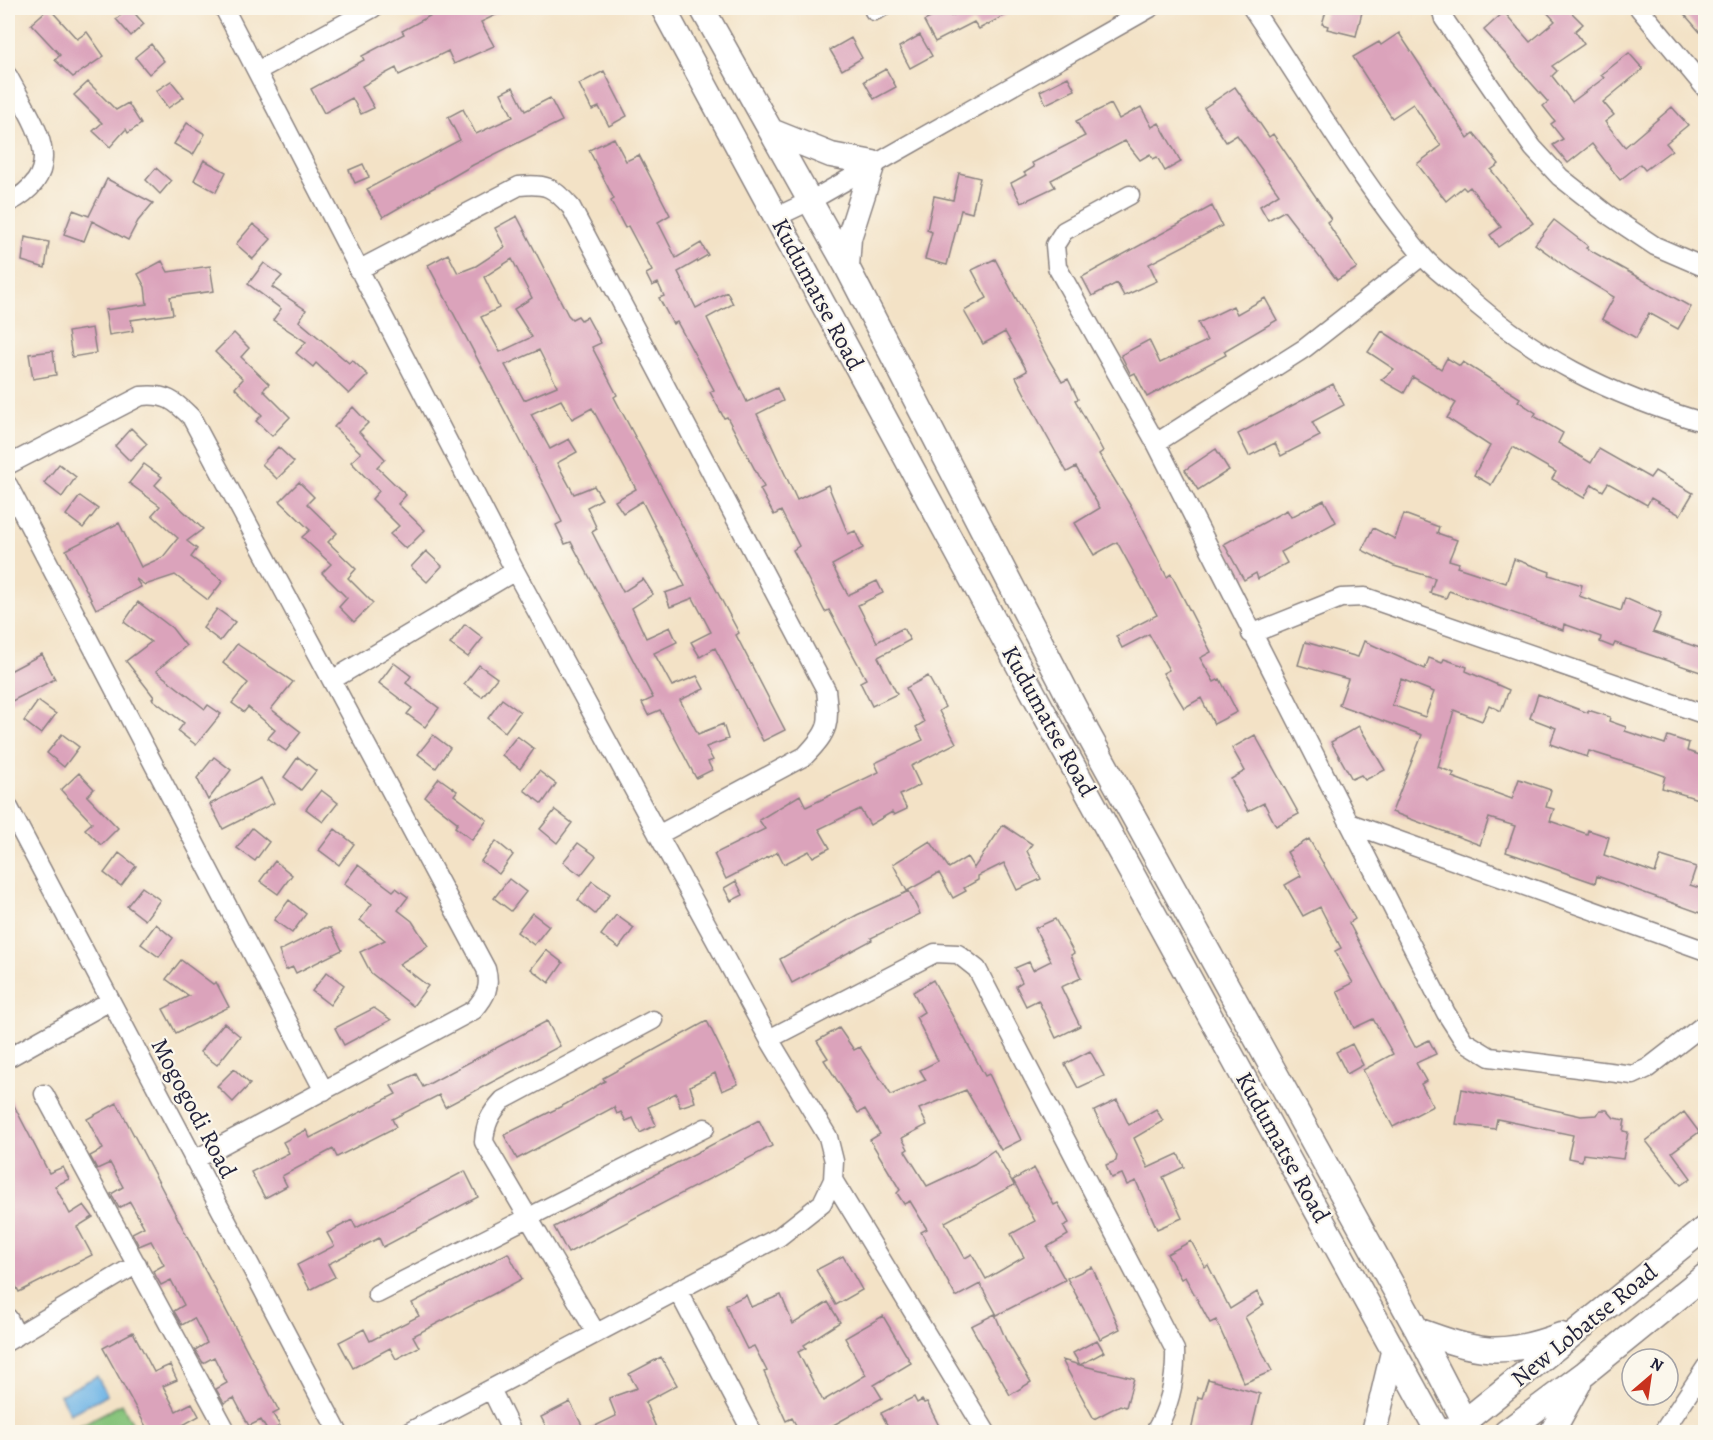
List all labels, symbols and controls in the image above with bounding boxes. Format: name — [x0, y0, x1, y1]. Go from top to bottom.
street label: Kudumatse Road — [765, 212, 872, 376]
street label: Kudumatse Road — [994, 640, 1104, 802]
street label: Mogogodi Road — [144, 1032, 244, 1184]
street label: Kudumatse Road — [1228, 1066, 1338, 1228]
street label: New Lobatse Road — [1505, 1257, 1663, 1393]
north arrow — [1620, 1347, 1680, 1407]

